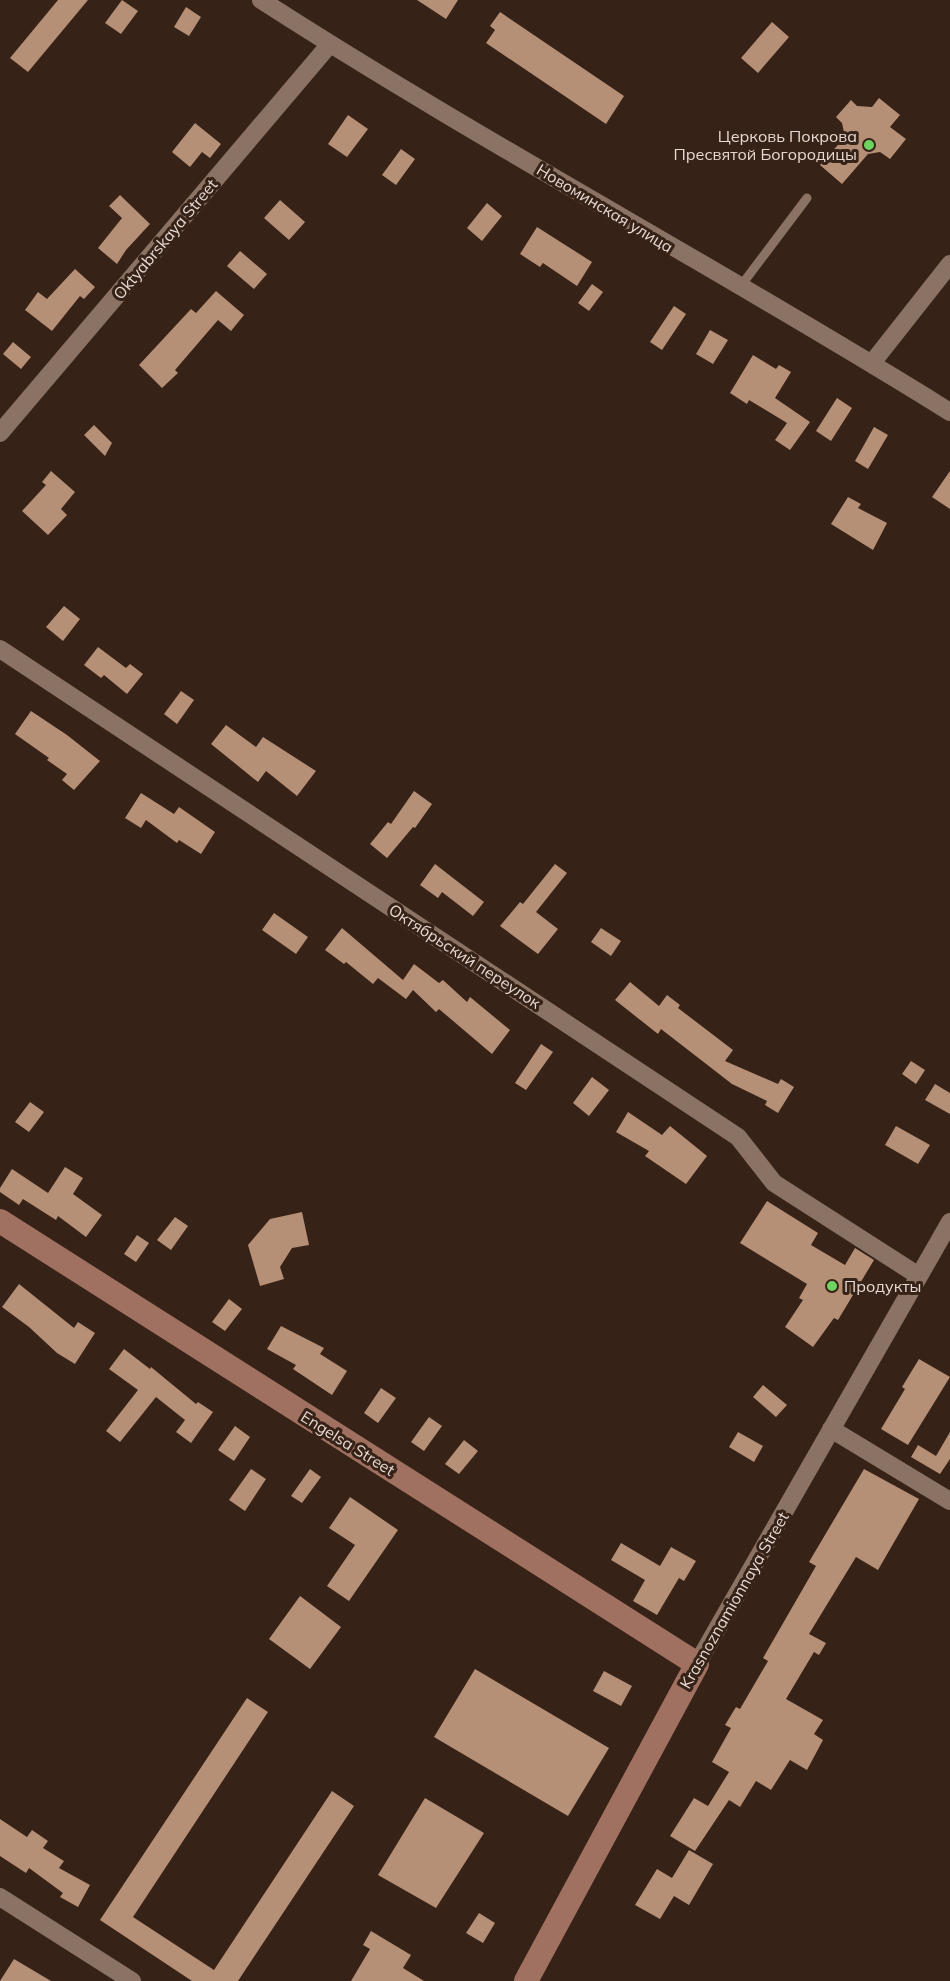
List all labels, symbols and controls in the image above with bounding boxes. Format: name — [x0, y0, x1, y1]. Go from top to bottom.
place label: Церковь Покрова Пресвятой Богородицы — [674, 126, 857, 164]
marker: Церковь Покрова Пресвятой Богородицы — [862, 138, 876, 152]
street label: Новоминская улица — [533, 159, 677, 257]
street label: Oktyabrskaya Street — [109, 174, 222, 303]
street label: Октябрьский переулок — [385, 899, 545, 1013]
place label: Продукты — [844, 1276, 921, 1296]
marker: Продукты — [825, 1279, 839, 1293]
street label: Engelsa Street — [297, 1406, 399, 1480]
street label: Krasnoznamionnaya Street — [675, 1508, 793, 1692]

